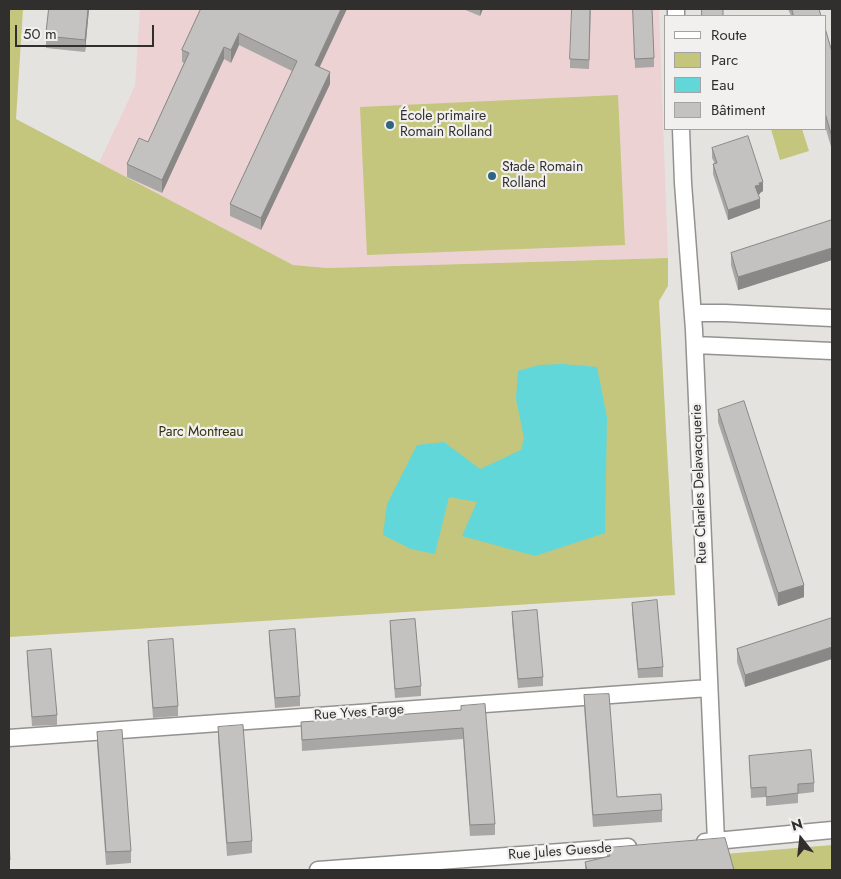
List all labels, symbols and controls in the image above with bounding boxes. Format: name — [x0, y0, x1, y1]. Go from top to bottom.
scale bar — [18, 15, 156, 47]
legend — [664, 15, 826, 130]
text: 50 m — [23, 23, 57, 45]
text: Route — [711, 24, 747, 46]
text: Parc — [711, 49, 738, 71]
text: Eau — [711, 74, 734, 96]
text: Bâtiment — [711, 99, 765, 121]
place label: École primaire Romain Rolland — [400, 109, 492, 142]
marker: École primaire Romain Rolland — [384, 119, 396, 131]
place label: Stade Romain Rolland — [502, 160, 583, 192]
marker: Stade Romain Rolland — [486, 170, 498, 182]
street label: Rue Charles Delavacquerie — [689, 404, 711, 564]
park label: Parc Montreau — [158, 425, 244, 441]
street label: Rue Yves Farge — [313, 701, 405, 725]
text: N — [789, 813, 805, 836]
north arrow — [776, 814, 826, 864]
street label: Rue Jules Guesde — [508, 840, 612, 864]

